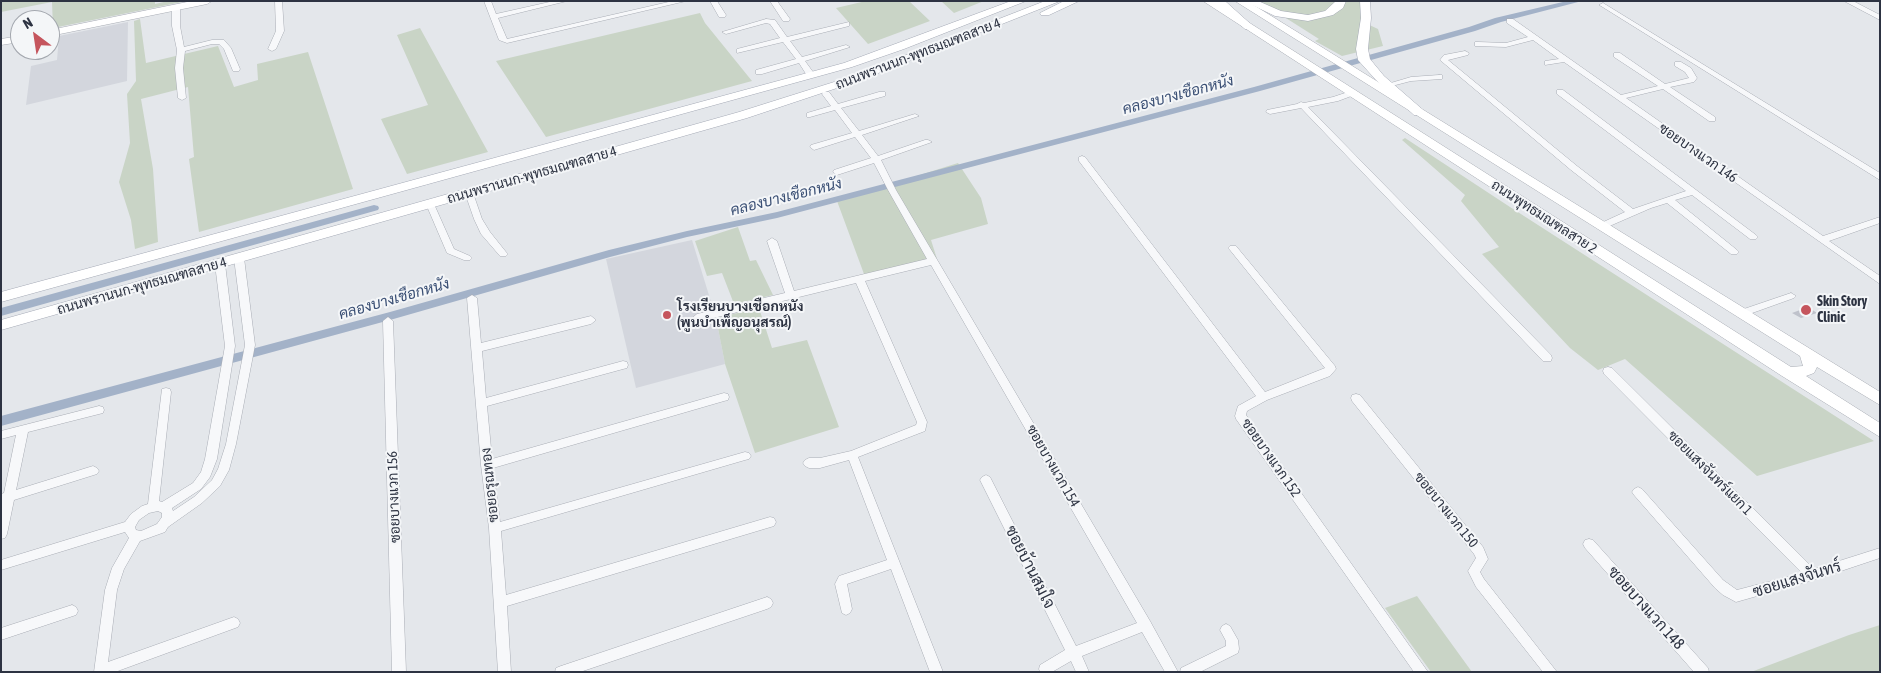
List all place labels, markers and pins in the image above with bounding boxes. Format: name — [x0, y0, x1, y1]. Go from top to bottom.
place label: Skin Story Clinic — [1817, 294, 1867, 326]
place label: โรงเรียนบางเชือกหนัง (พูนบำเพ็ญอนุสรณ์) — [677, 299, 804, 332]
marker: Skin Story Clinic — [1799, 303, 1813, 317]
marker: โรงเรียนบางเชือกหนัง (พูนบำเพ็ญอนุสรณ์) — [661, 309, 673, 321]

